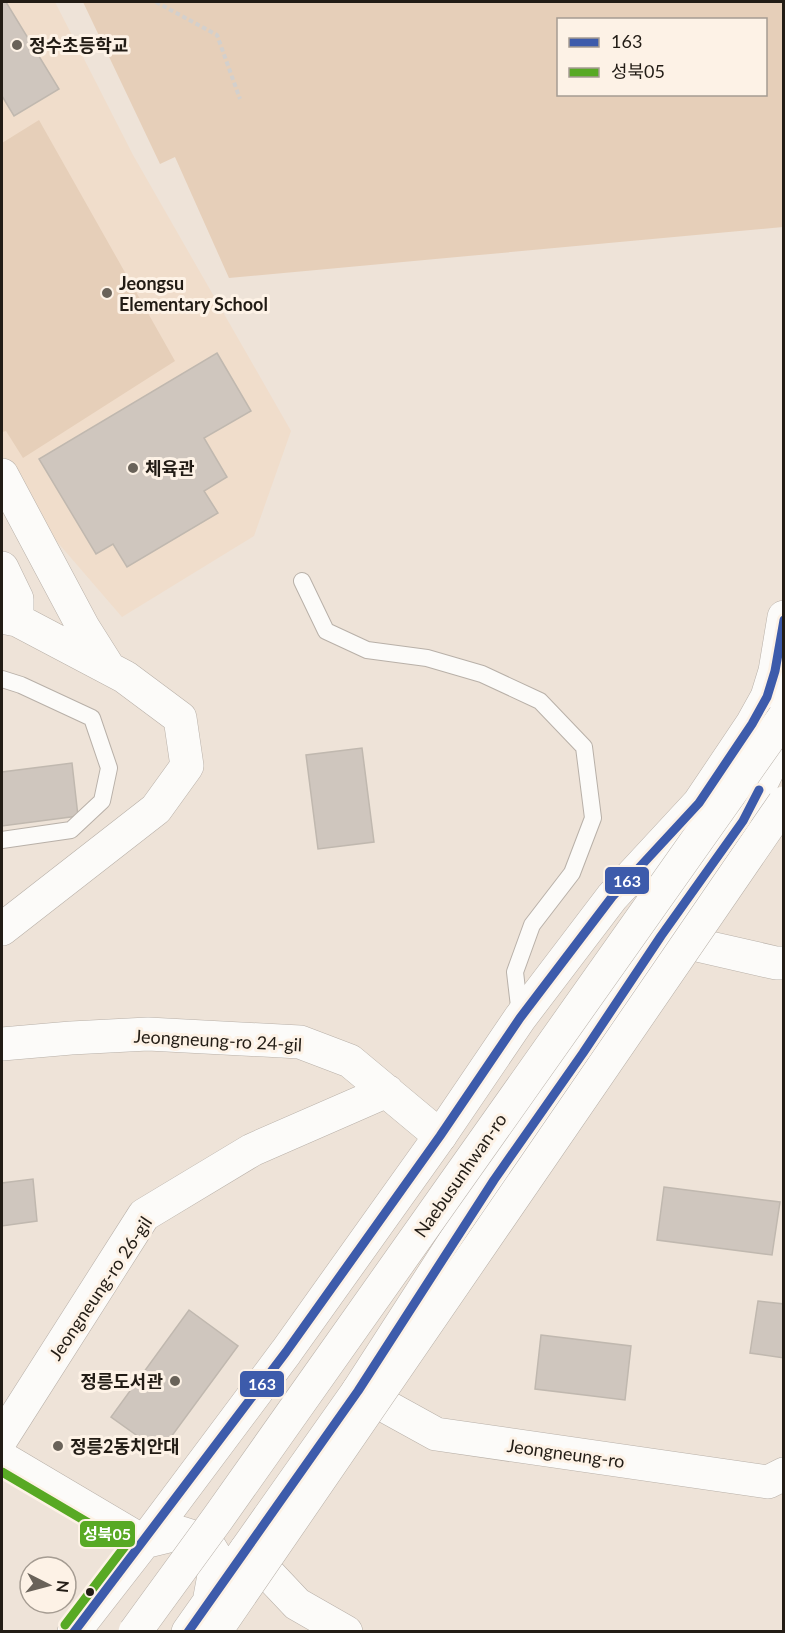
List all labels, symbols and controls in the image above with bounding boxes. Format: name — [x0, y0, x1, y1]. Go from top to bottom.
legend — [557, 18, 767, 96]
text: 163 — [611, 30, 642, 52]
place label: 정수초등학교 — [29, 34, 128, 56]
marker: 정수초등학교 — [10, 38, 24, 52]
text: 성북05 — [611, 60, 665, 82]
place label: Jeongsu Elementary School — [119, 272, 268, 315]
marker: Jeongsu Elementary School — [100, 286, 114, 300]
place label: 체육관 — [145, 457, 195, 479]
marker: 체육관 — [126, 461, 140, 475]
line badge: 163 — [604, 866, 650, 895]
text: 163 — [613, 871, 641, 890]
street label: Jeongneung-ro 24-gil — [133, 1025, 303, 1055]
street label: Naebusunhwan-ro — [409, 1109, 511, 1241]
street label: Jeongneung-ro 26-gil — [44, 1212, 156, 1364]
place label: 정릉도서관 — [80, 1370, 163, 1392]
line badge: 163 — [239, 1370, 285, 1398]
marker: 정릉도서관 — [168, 1374, 182, 1388]
text: 163 — [248, 1374, 276, 1393]
street label: Jeongneung-ro — [506, 1434, 626, 1472]
place label: 정릉2동치안대 — [70, 1435, 180, 1457]
marker: 정릉2동치안대 — [51, 1439, 65, 1453]
line badge: 성북05 — [79, 1520, 136, 1548]
text: 성북05 — [83, 1524, 131, 1543]
north arrow — [18, 1555, 78, 1615]
text: N — [53, 1579, 74, 1594]
unlabelled marker — [84, 1586, 96, 1598]

